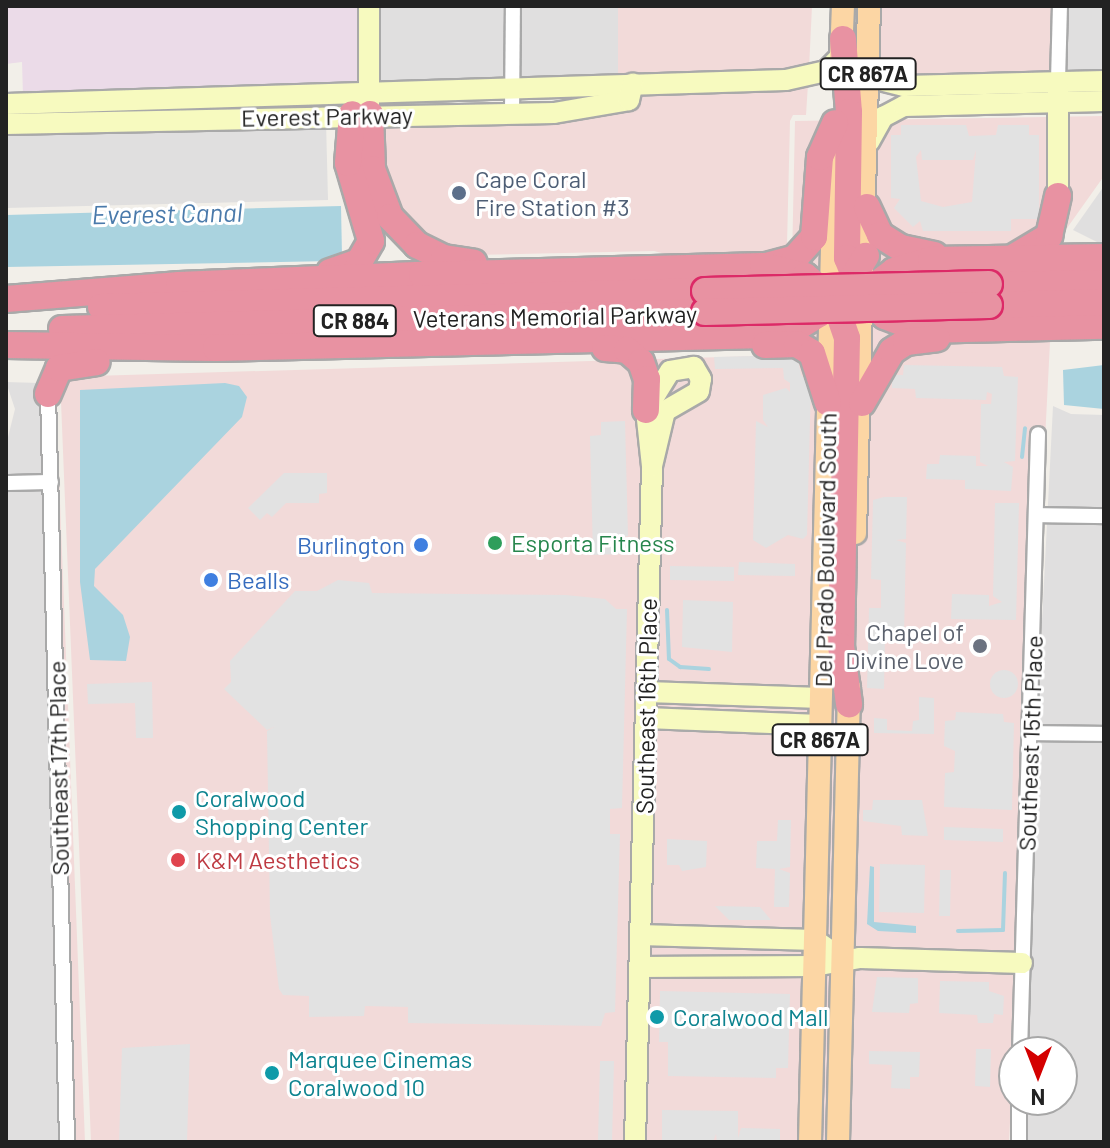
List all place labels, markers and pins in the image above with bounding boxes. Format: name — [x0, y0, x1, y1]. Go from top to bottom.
place label: Cape Coral Fire Station #3 — [475, 165, 630, 221]
marker: Cape Coral Fire Station #3 — [450, 184, 468, 202]
place label: Esporta Fitness — [511, 529, 675, 557]
place label: Burlington — [297, 531, 405, 559]
marker: Esporta Fitness — [486, 534, 504, 552]
marker: Burlington — [412, 536, 430, 554]
place label: Bealls — [227, 566, 290, 594]
marker: Bealls — [202, 571, 220, 589]
place label: Chapel of Divine Love — [845, 618, 964, 674]
marker: Chapel of Divine Love — [971, 637, 989, 655]
place label: Coralwood Shopping Center — [195, 784, 368, 840]
marker: Coralwood Shopping Center — [170, 803, 188, 821]
place label: K&M Aesthetics — [196, 846, 360, 874]
marker: K&M Aesthetics — [167, 849, 189, 871]
place label: Coralwood Mall — [673, 1003, 829, 1031]
marker: Coralwood Mall — [648, 1008, 666, 1026]
place label: Marquee Cinemas Coralwood 10 — [288, 1045, 472, 1101]
marker: Marquee Cinemas Coralwood 10 — [263, 1064, 281, 1082]

